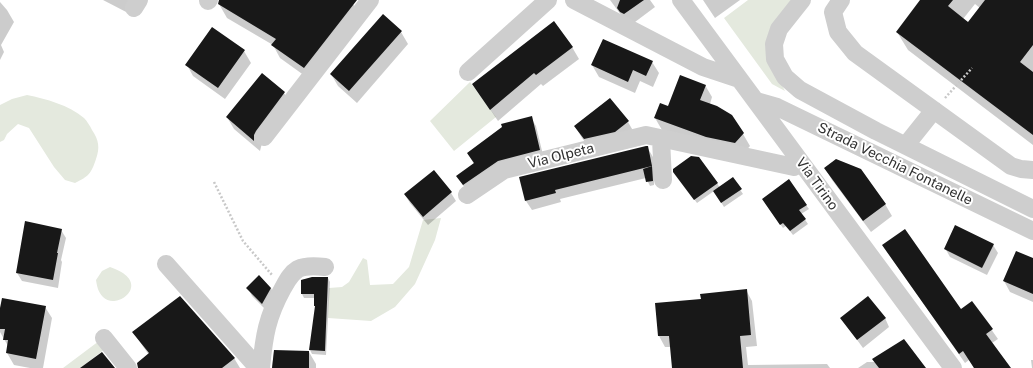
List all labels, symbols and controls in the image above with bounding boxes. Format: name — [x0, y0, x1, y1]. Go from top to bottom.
street label: Strada Vecchia Fontanelle — [815, 119, 975, 209]
street label: Via Olpeta — [526, 140, 596, 172]
street label: Via Tirino — [792, 154, 842, 214]

